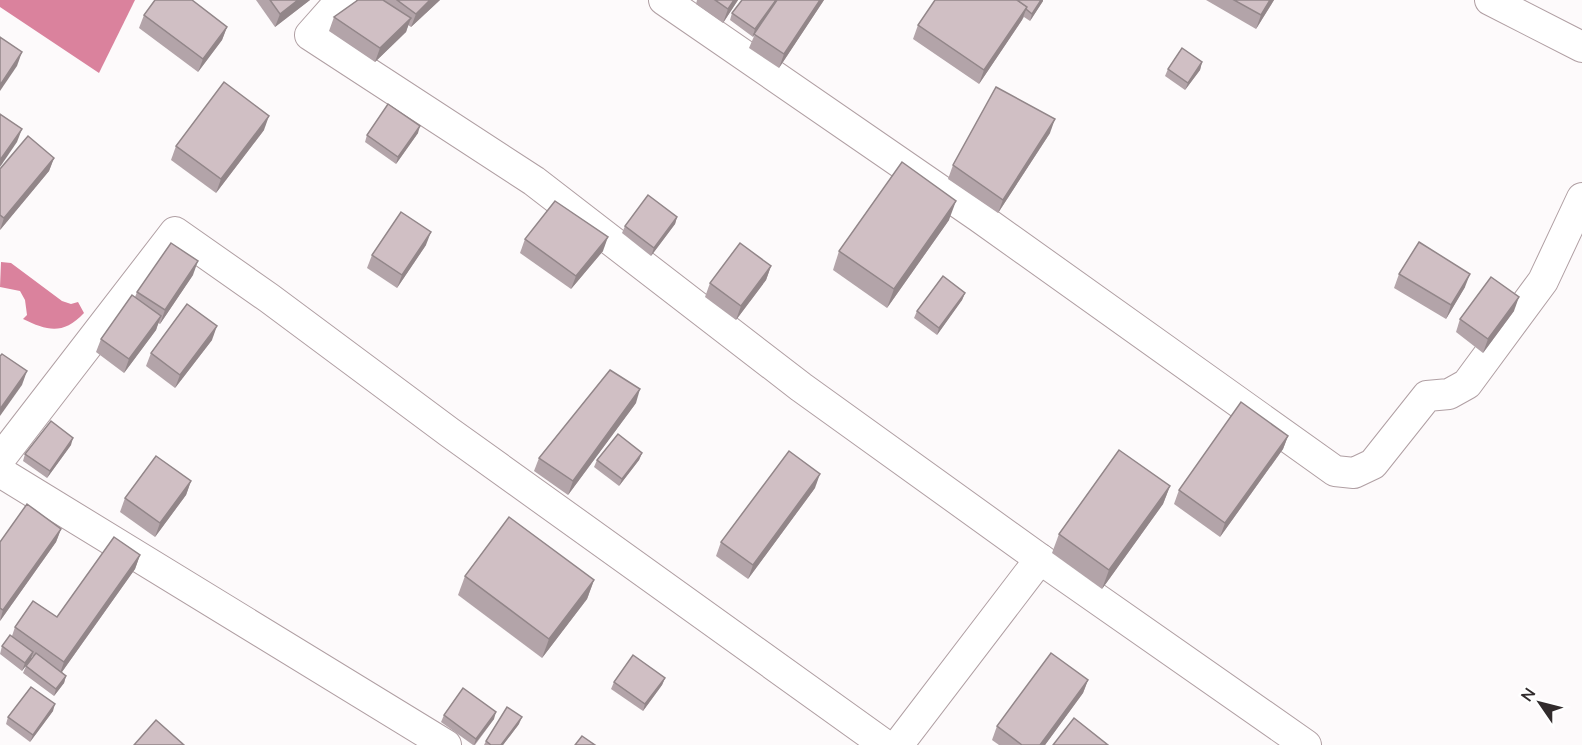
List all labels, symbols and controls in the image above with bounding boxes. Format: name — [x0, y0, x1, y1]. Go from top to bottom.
north arrow — [1510, 673, 1570, 733]
text: N — [1516, 684, 1539, 705]

